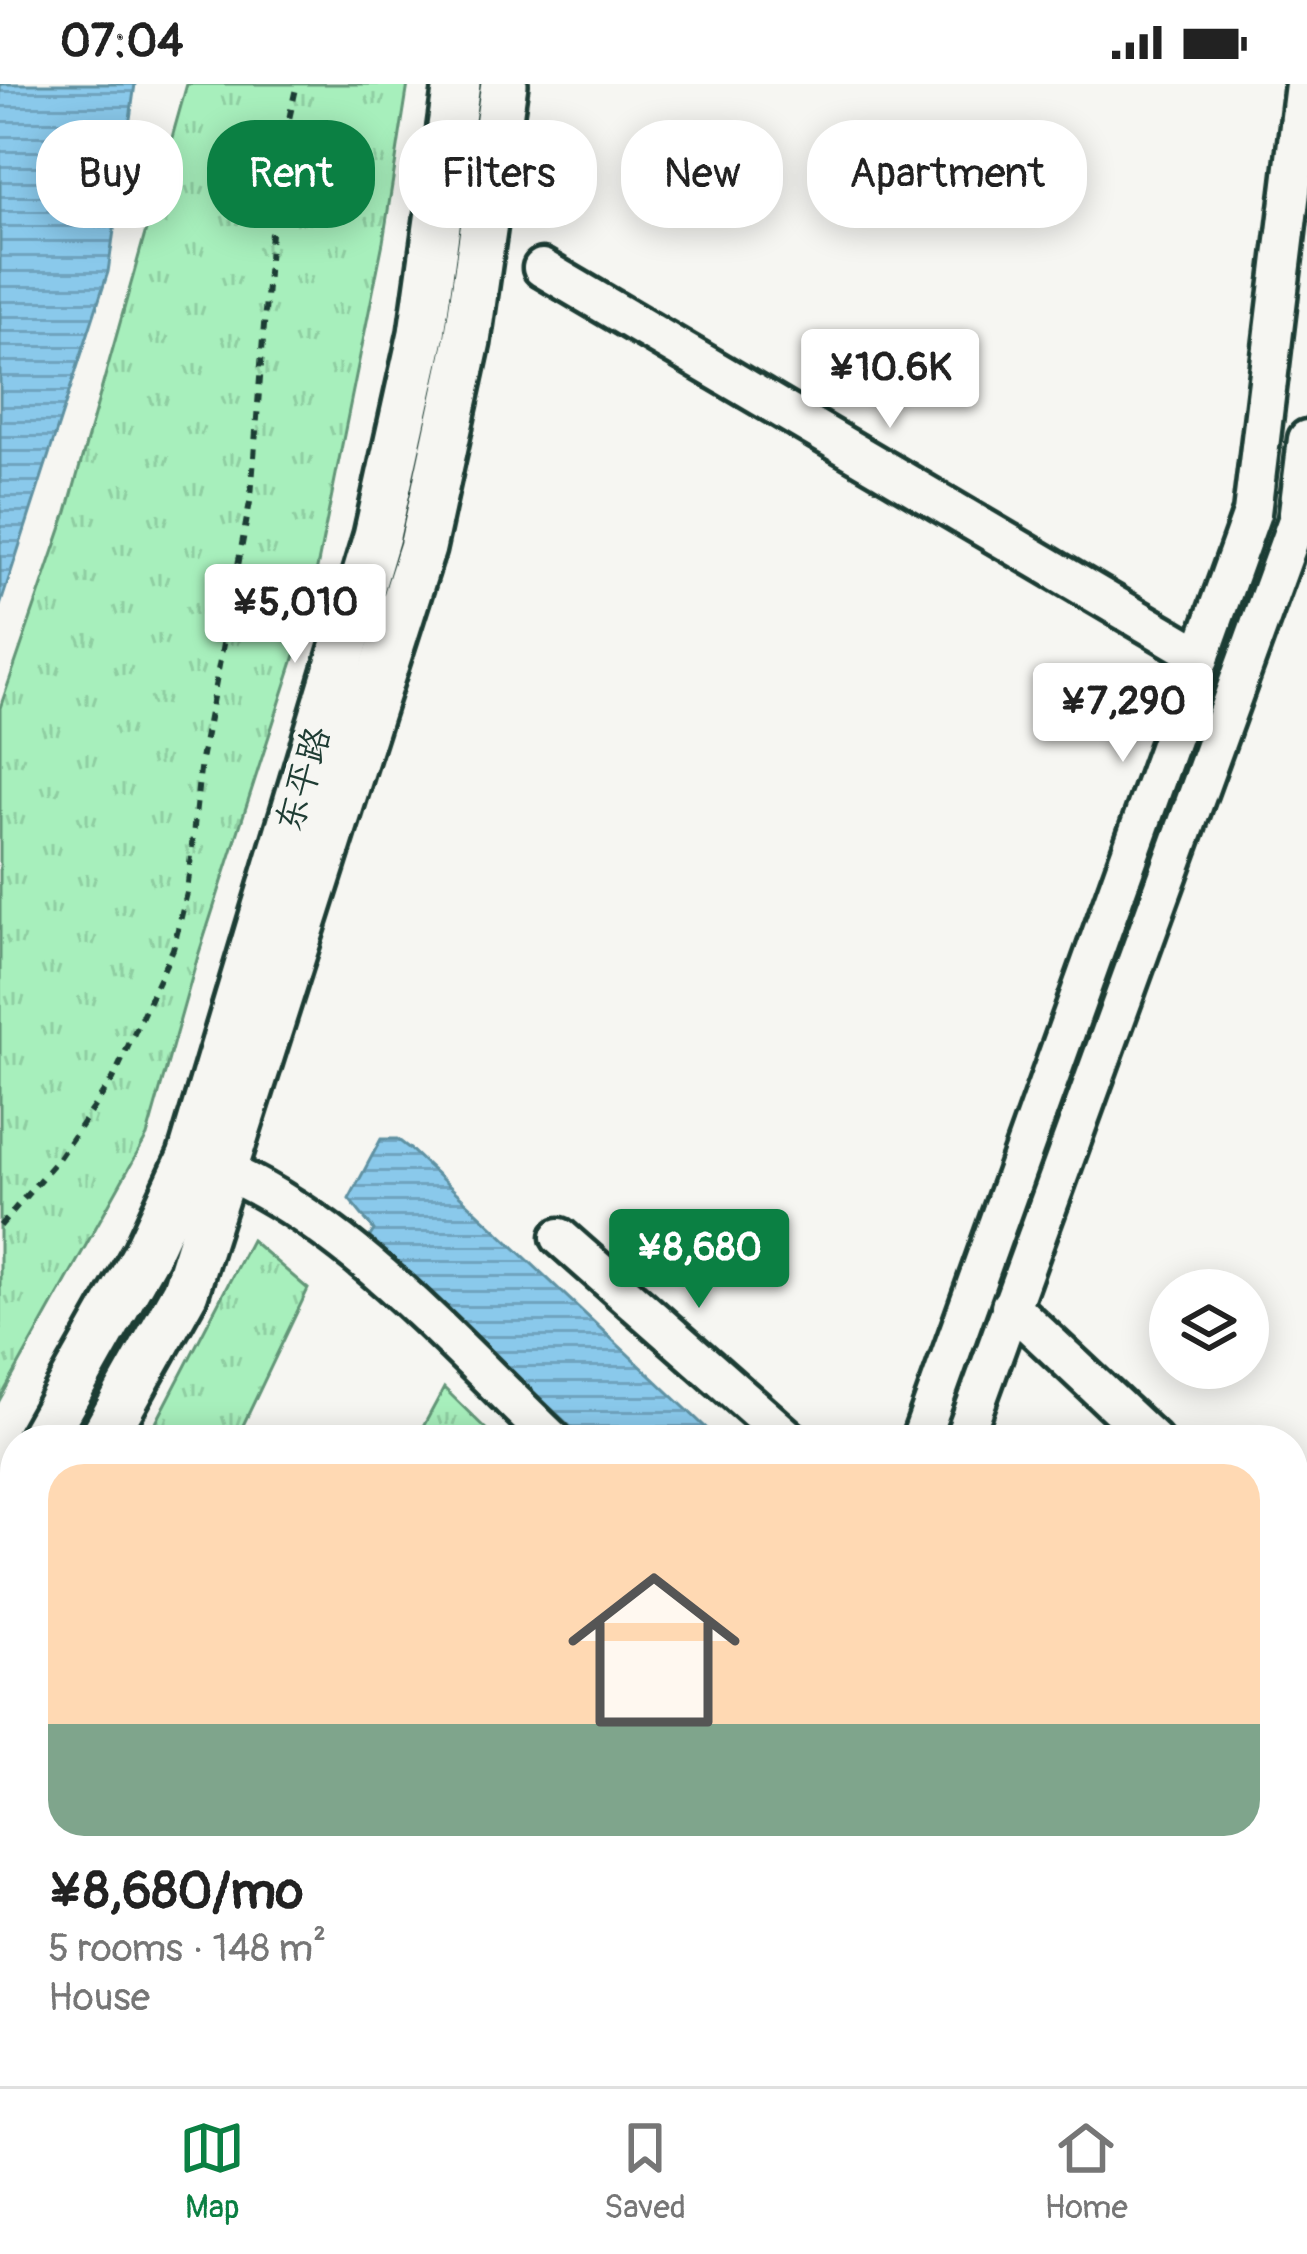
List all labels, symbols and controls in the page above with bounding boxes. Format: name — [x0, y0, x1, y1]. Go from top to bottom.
text: 07:04 — [60, 14, 183, 70]
chip: Buy — [36, 120, 183, 228]
chip: Rent — [207, 120, 375, 228]
chip: Filters — [399, 120, 597, 228]
chip: New — [621, 120, 783, 228]
chip: Apartment — [807, 120, 1087, 228]
pin: ¥10.6K — [792, 329, 988, 431]
text: ¥10.6K — [828, 343, 952, 392]
pin: ¥5,010 — [197, 564, 393, 666]
text: ¥5,010 — [232, 578, 358, 627]
pin: ¥7,290 — [1025, 663, 1221, 765]
text: ¥7,290 — [1060, 677, 1186, 726]
street label: 东平路 — [266, 721, 341, 838]
pin: ¥8,680 — [601, 1209, 797, 1311]
text: ¥8,680 — [636, 1223, 762, 1272]
map controls — [1149, 1269, 1269, 1389]
button: layers — [1149, 1269, 1269, 1389]
icon: home — [546, 1542, 762, 1758]
text: ¥8,680/mo — [48, 1860, 303, 1924]
text: 5 rooms · 148 m² — [48, 1924, 326, 1973]
text: House — [48, 1973, 150, 2022]
tab: Map — [179, 2115, 245, 2228]
tab: Saved — [604, 2115, 686, 2228]
tab: Home — [1044, 2115, 1128, 2228]

